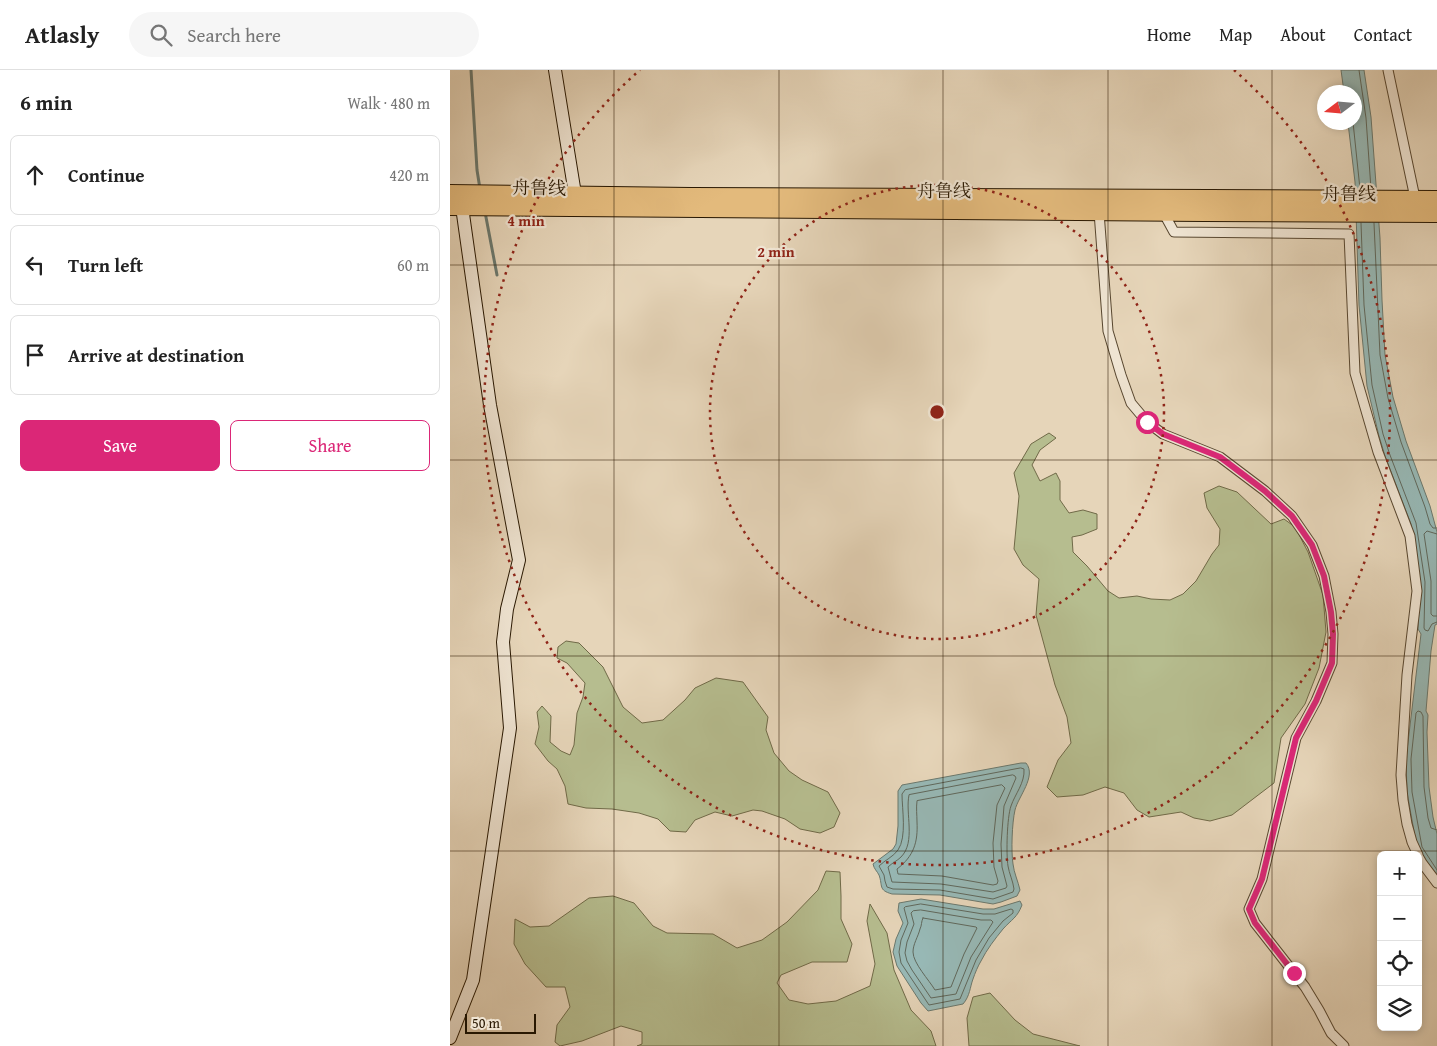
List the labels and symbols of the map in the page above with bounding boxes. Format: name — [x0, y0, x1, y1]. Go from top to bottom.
north arrow — [1317, 85, 1362, 130]
street label: 舟鲁线 — [512, 174, 566, 201]
street label: 舟鲁线 — [917, 177, 971, 204]
street label: 舟鲁线 — [1322, 180, 1376, 207]
text: 4 min — [507, 210, 545, 231]
text: 2 min — [757, 241, 795, 262]
centre of rings — [928, 403, 946, 421]
route start — [1136, 411, 1159, 434]
route end — [1283, 962, 1306, 985]
scale bar — [465, 1011, 536, 1034]

